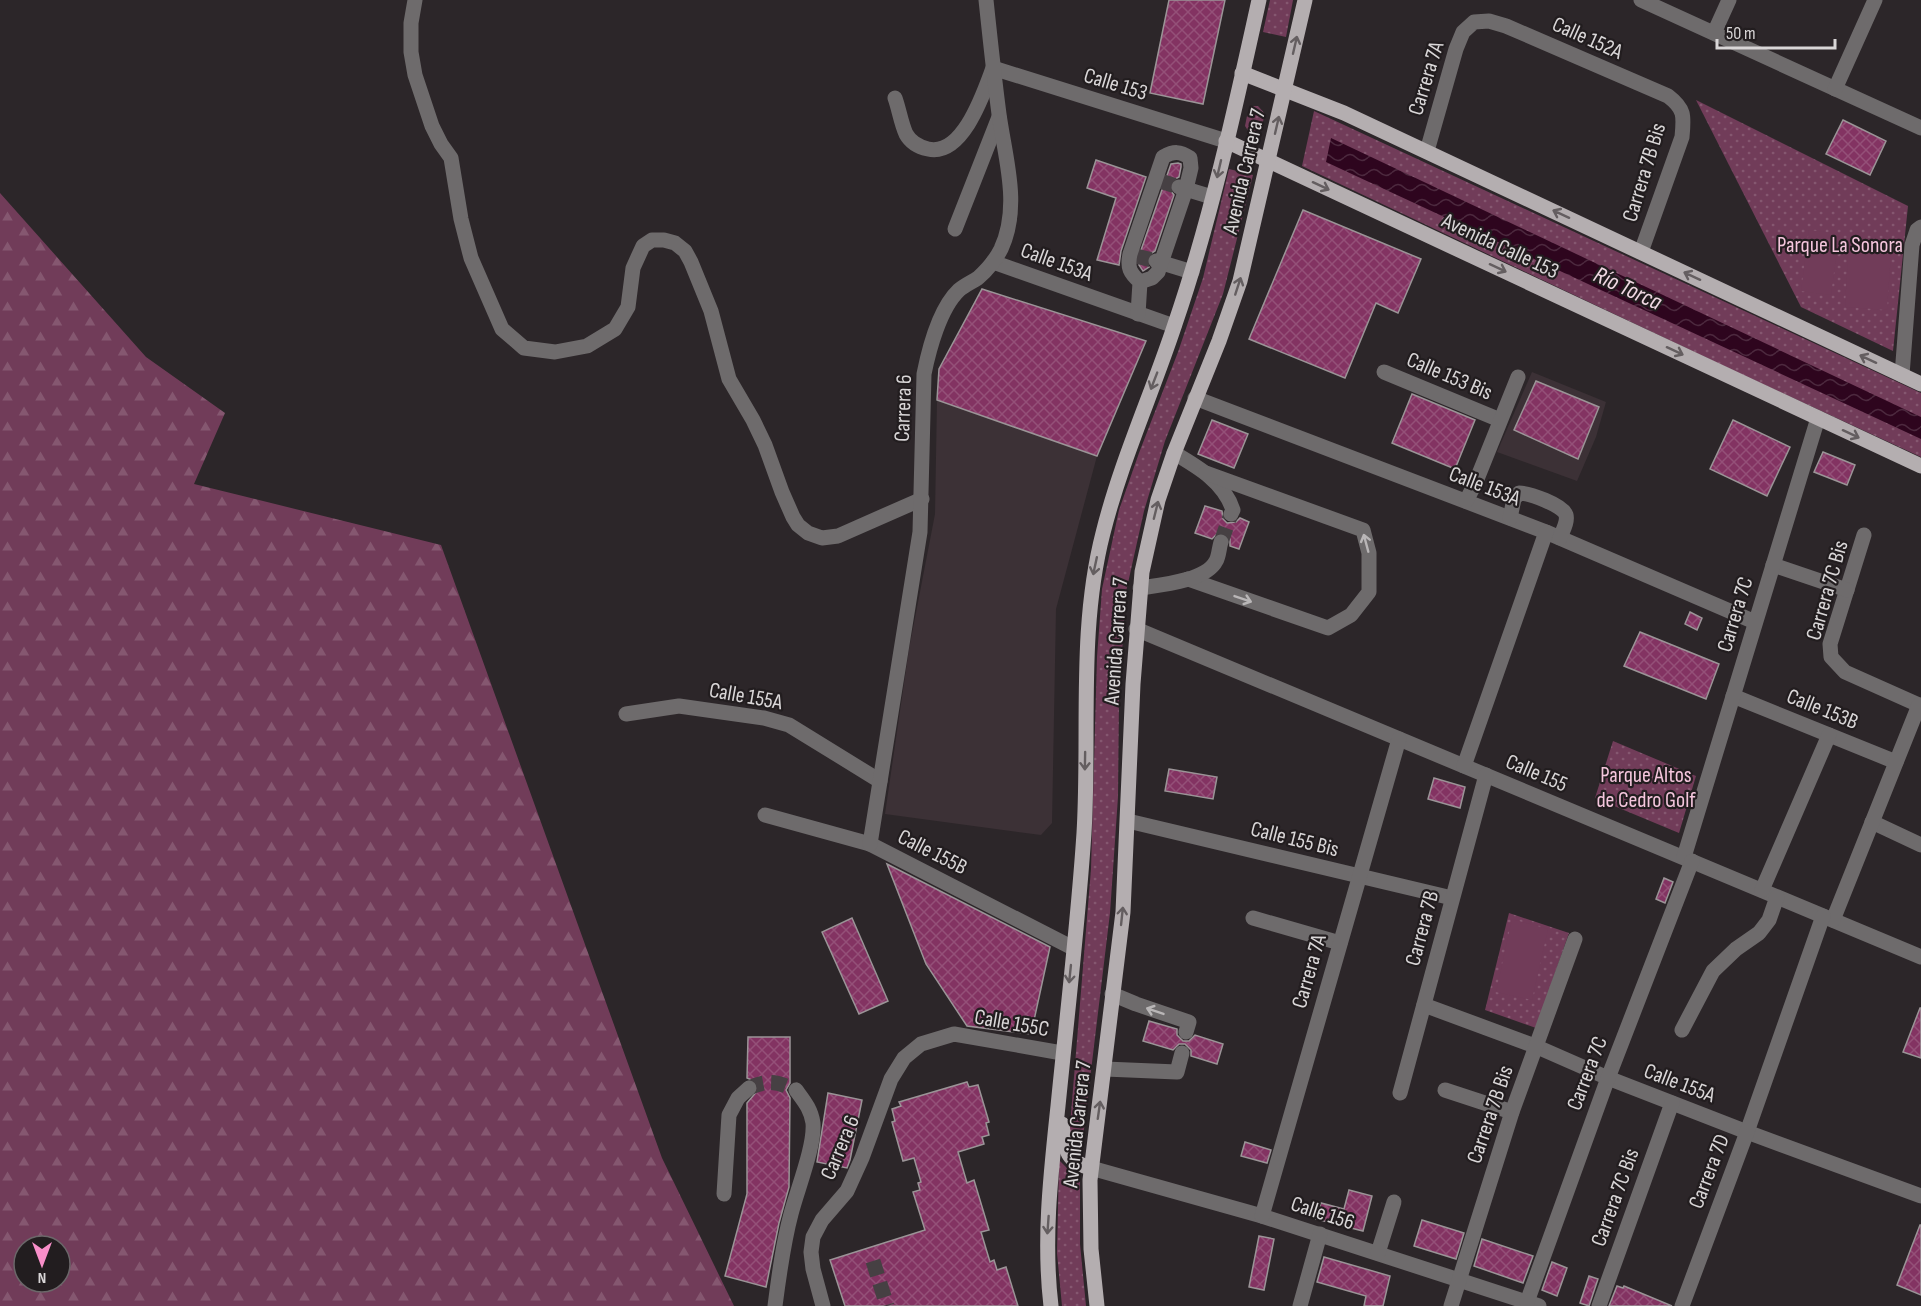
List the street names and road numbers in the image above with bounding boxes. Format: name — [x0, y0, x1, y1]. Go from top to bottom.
street label: Calle 152A — [1548, 11, 1627, 66]
street label: Carrera 7A — [1402, 38, 1451, 119]
street label: Calle 153 — [1081, 62, 1151, 107]
street label: Avenida Carrera 7 — [1217, 106, 1272, 238]
street label: Carrera 7B Bis — [1617, 120, 1672, 225]
street label: Avenida Calle 153 — [1437, 207, 1563, 285]
street label: Calle 153A — [1017, 237, 1097, 288]
street label: Calle 153 Bis — [1403, 346, 1496, 406]
street label: Carrera 6 — [889, 374, 918, 442]
street label: Calle 153A — [1445, 460, 1525, 513]
street label: Carrera 7C Bis — [1800, 537, 1855, 643]
street label: Carrera 7C — [1711, 574, 1760, 655]
street label: Avenida Carrera 7 — [1099, 576, 1134, 707]
street label: Calle 155A — [707, 677, 785, 716]
street label: Calle 153B — [1783, 683, 1862, 736]
street label: Calle 155 — [1501, 748, 1572, 799]
street label: Calle 155 Bis — [1248, 815, 1342, 863]
street label: Calle 155B — [893, 823, 972, 881]
street label: Carrera 7B — [1400, 888, 1445, 969]
street label: Carrera 7A — [1286, 931, 1333, 1012]
street label: Calle 155C — [972, 1004, 1051, 1043]
street label: Carrera 7C — [1561, 1033, 1614, 1114]
street label: Calle 155A — [1640, 1058, 1719, 1109]
street label: Avenida Carrera 7 — [1057, 1059, 1098, 1190]
street label: Carrera 7B Bis — [1461, 1062, 1520, 1167]
street label: Carrera 6 — [815, 1111, 866, 1184]
street label: Carrera 7D — [1683, 1130, 1736, 1213]
street label: Carrera 7C Bis — [1585, 1145, 1646, 1250]
street label: Calle 156 — [1287, 1190, 1358, 1236]

